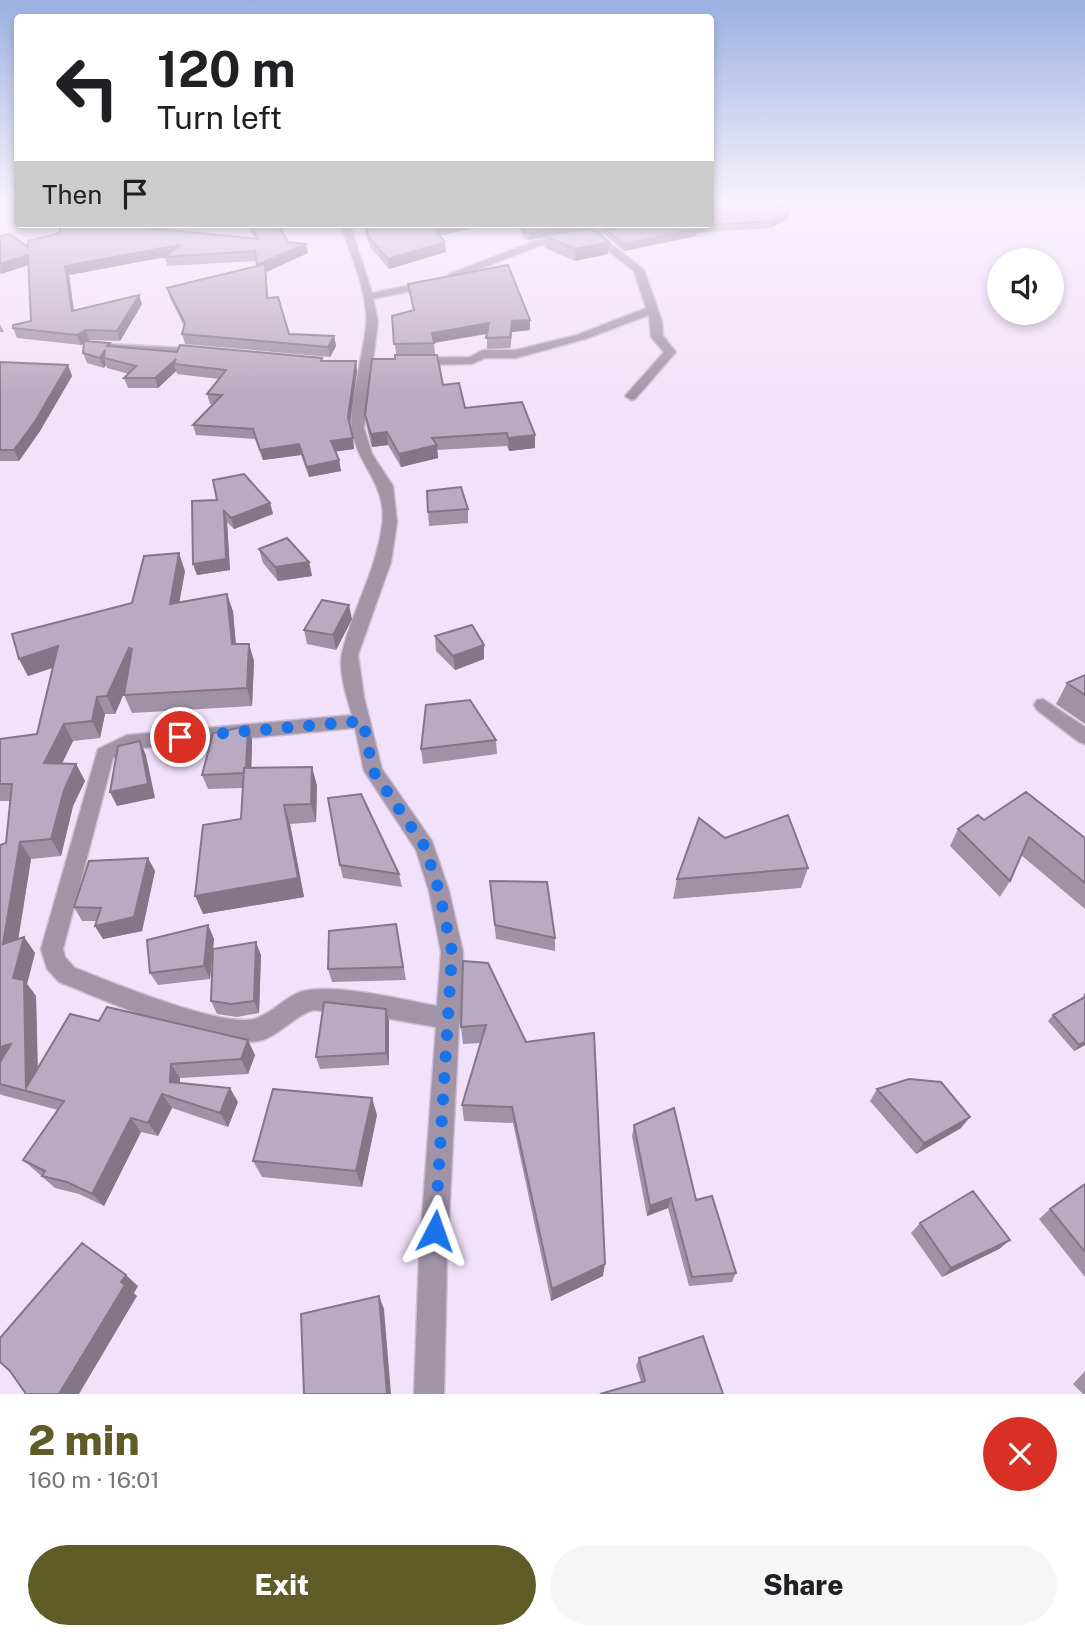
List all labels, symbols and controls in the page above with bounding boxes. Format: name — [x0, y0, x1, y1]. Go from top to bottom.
text: 120 m — [157, 40, 296, 98]
icon: left — [42, 42, 133, 133]
text: Turn left — [157, 99, 282, 136]
icon: arrive — [116, 175, 154, 213]
text: Then — [42, 179, 102, 210]
map controls — [987, 248, 1064, 325]
button: sound — [987, 248, 1064, 325]
pin — [150, 707, 210, 767]
icon: arrive — [161, 718, 199, 756]
position arrow — [398, 1194, 472, 1268]
text: 2 min — [28, 1415, 140, 1464]
button: close — [983, 1417, 1057, 1491]
text: 160 m · 16:01 — [28, 1466, 160, 1493]
button: Exit — [28, 1545, 536, 1625]
button: Share — [550, 1545, 1057, 1625]

